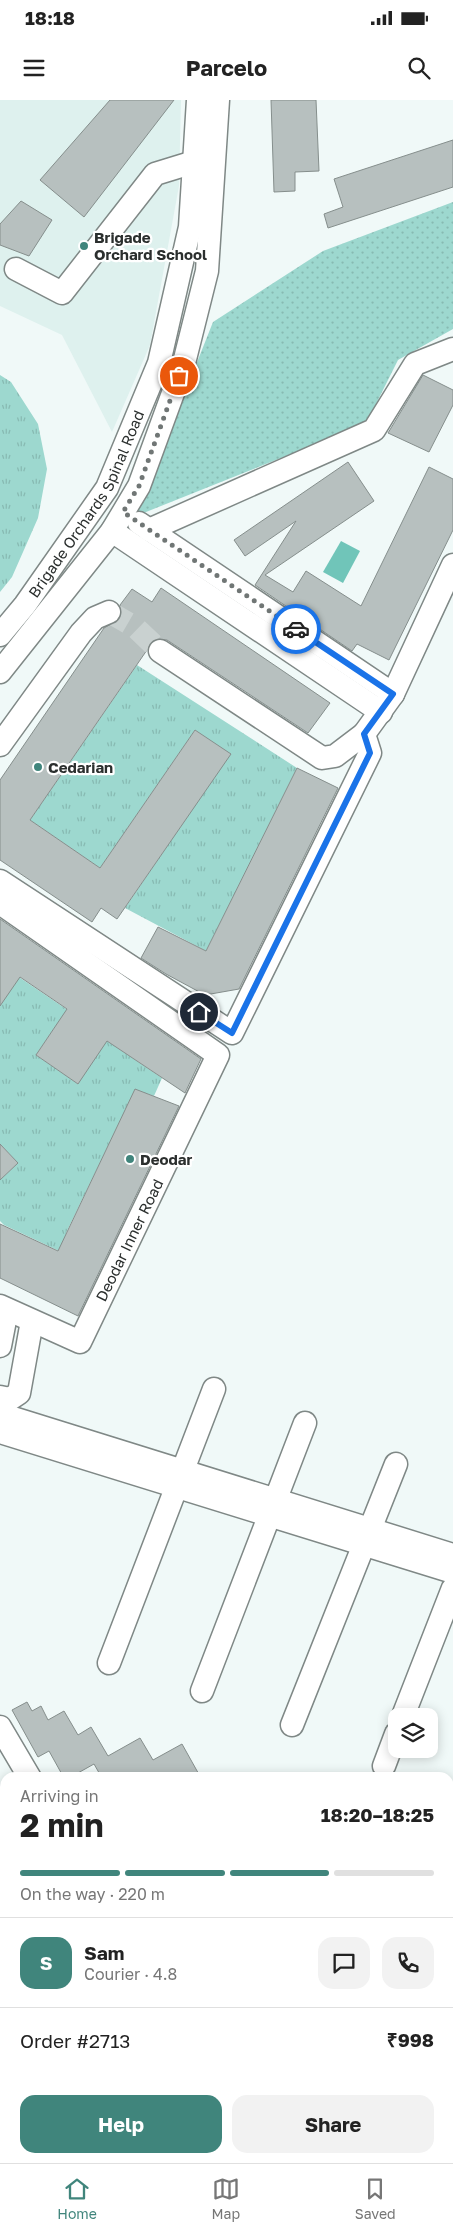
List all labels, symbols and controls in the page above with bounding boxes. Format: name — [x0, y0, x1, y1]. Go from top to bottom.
text: 18:18 — [25, 6, 75, 29]
icon: menu — [20, 54, 48, 82]
text: Parcelo — [186, 54, 267, 81]
icon: search — [405, 54, 433, 82]
place label: Brigade Orchard School — [94, 228, 207, 263]
marker: Brigade Orchard School — [78, 240, 90, 252]
pin — [158, 355, 200, 397]
icon: bag — [165, 362, 193, 390]
street label: Brigade Orchards Spinal Road — [24, 408, 147, 601]
courier — [271, 604, 321, 654]
icon: car — [282, 615, 310, 643]
place label: Cedarian — [48, 758, 113, 776]
marker: Cedarian — [32, 761, 44, 773]
pin — [178, 991, 220, 1033]
icon: home — [185, 998, 213, 1026]
place label: Deodar — [140, 1150, 193, 1168]
marker: Deodar — [124, 1153, 136, 1165]
street label: Deodar Inner Road — [92, 1176, 166, 1304]
map controls — [388, 1708, 438, 1758]
button: layers — [388, 1708, 438, 1758]
text: Arriving in — [20, 1786, 99, 1806]
text: 18:20–18:25 — [321, 1803, 434, 1826]
text: 2 min — [20, 1806, 104, 1844]
text: On the way · 220 m — [20, 1884, 165, 1904]
button: chat — [318, 1937, 370, 1989]
button: phone — [382, 1937, 434, 1989]
text: Sam — [84, 1941, 124, 1964]
text: S — [40, 1951, 52, 1974]
text: Courier · 4.8 — [84, 1964, 177, 1984]
text: ₹998 — [387, 2028, 434, 2051]
text: Order #2713 — [20, 2029, 131, 2052]
button: Help — [20, 2095, 222, 2153]
button: Share — [232, 2095, 434, 2153]
tab: Home — [57, 2175, 97, 2222]
tab: Map — [212, 2175, 240, 2222]
tab: Saved — [355, 2175, 396, 2222]

